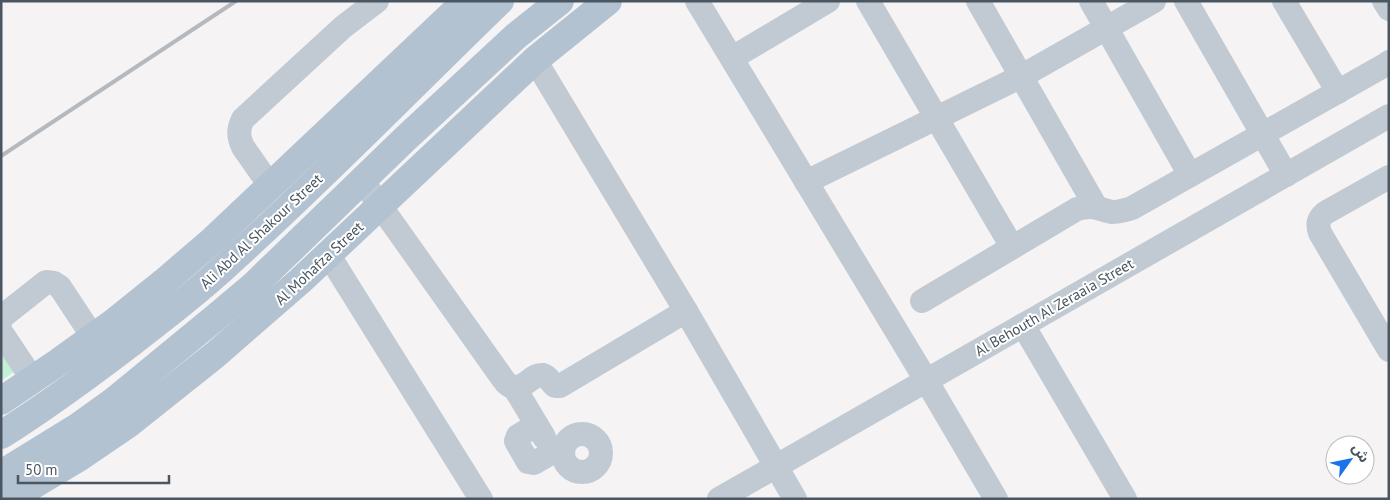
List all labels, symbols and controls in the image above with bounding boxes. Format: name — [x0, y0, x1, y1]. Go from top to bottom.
street label: Ali Abd Al Shakour Street — [196, 169, 326, 293]
street label: Al Mohafza Street — [271, 217, 367, 309]
street label: Al Behouth Al Zeraaia Street — [971, 254, 1137, 360]
north arrow — [1325, 435, 1375, 485]
text: ش — [1348, 440, 1374, 466]
scale bar — [18, 452, 169, 484]
text: 50 m — [25, 460, 58, 479]

